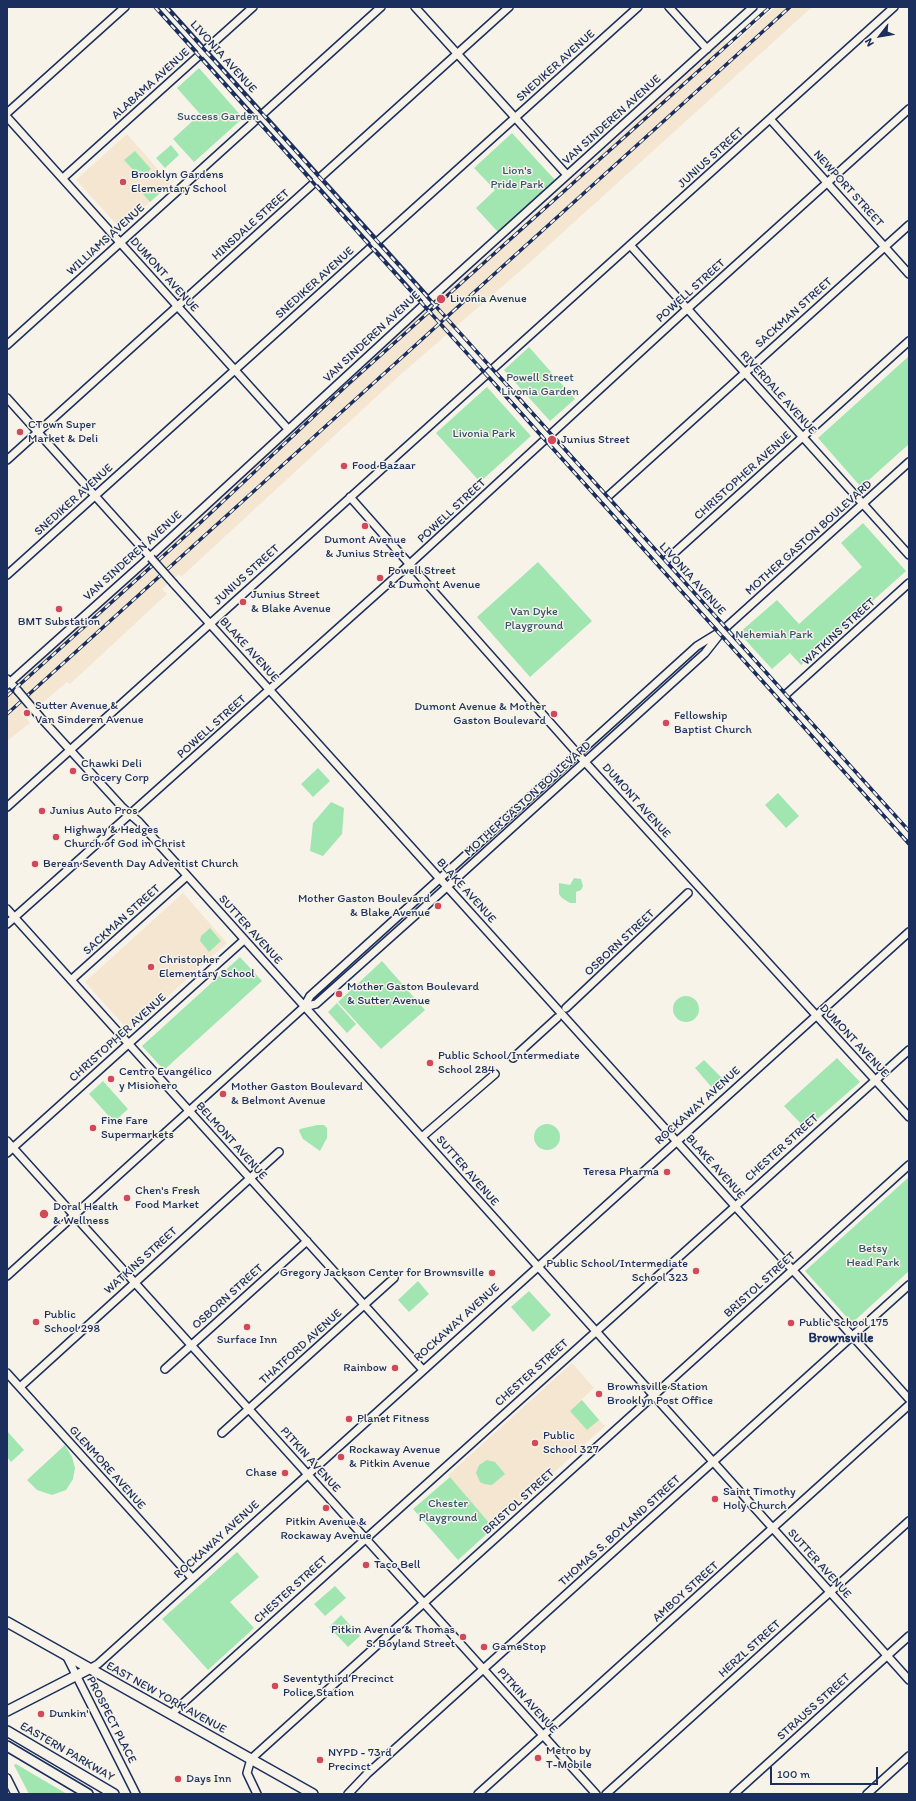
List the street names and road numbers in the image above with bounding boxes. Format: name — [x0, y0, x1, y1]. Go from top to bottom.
street label: LIVONIA AVENUE — [187, 18, 259, 96]
street label: SNEDIKER AVENUE — [514, 27, 598, 105]
street label: ALABAMA AVENUE — [109, 45, 193, 123]
street label: VAN SINDEREN AVENUE — [560, 72, 664, 168]
street label: JUNIUS STREET — [675, 125, 747, 191]
street label: NEWPORT STREET — [810, 148, 886, 230]
street label: HINSDALE STREET — [209, 186, 293, 264]
street label: WILLIAMS AVENUE — [64, 201, 148, 279]
street label: DUMONT AVENUE — [127, 235, 201, 315]
street label: SNEDIKER AVENUE — [273, 244, 357, 322]
street label: POWELL STREET — [653, 256, 729, 326]
street label: SACKMAN STREET — [753, 275, 835, 351]
street label: VAN SINDEREN AVENUE — [320, 288, 424, 386]
street label: RIVERDALE AVENUE — [737, 348, 819, 438]
street label: CHRISTOPHER AVENUE — [691, 429, 795, 523]
street label: SNEDIKER AVENUE — [32, 461, 116, 539]
street label: POWELL STREET — [415, 476, 489, 546]
street label: MOTHER GASTON BOULEVARD — [743, 477, 875, 599]
street label: VAN SINDEREN AVENUE — [81, 508, 185, 604]
street label: LIVONIA AVENUE — [656, 540, 728, 618]
street label: JUNIUS STREET — [211, 542, 283, 608]
street label: WATKINS STREET — [799, 595, 879, 669]
street label: BLAKE AVENUE — [216, 615, 282, 685]
street label: POWELL STREET — [174, 692, 250, 762]
street label: MOTHER GASTON BOULEVARD — [462, 738, 594, 860]
street label: DUMONT AVENUE — [599, 761, 673, 841]
street label: BLAKE AVENUE — [433, 856, 499, 926]
street label: SACKMAN STREET — [81, 882, 163, 958]
street label: SUTTER AVENUE — [215, 892, 285, 968]
street label: OSBORN STREET — [582, 907, 658, 979]
street label: CHRISTOPHER AVENUE — [66, 991, 170, 1085]
street label: DUMONT AVENUE — [816, 1001, 892, 1081]
street label: ROCKAWAY AVENUE — [652, 1064, 744, 1148]
street label: BELMONT AVENUE — [192, 1099, 270, 1183]
street label: CHESTER STREET — [742, 1111, 822, 1185]
street label: BLAKE AVENUE — [682, 1132, 748, 1202]
street label: SUTTER AVENUE — [433, 1133, 501, 1209]
street label: WATKINS STREET — [101, 1224, 181, 1298]
street label: BRISTOL STREET — [721, 1249, 799, 1321]
street label: OSBORN STREET — [189, 1261, 267, 1333]
street label: ROCKAWAY AVENUE — [411, 1281, 503, 1365]
street label: THATFORD AVENUE — [257, 1306, 345, 1388]
street label: CHESTER STREET — [492, 1336, 572, 1410]
street label: GLENMORE AVENUE — [66, 1423, 148, 1513]
street label: PITKIN AVENUE — [277, 1424, 343, 1496]
street label: BRISTOL STREET — [480, 1466, 558, 1538]
street label: THOMAS S. BOYLAND STREET — [556, 1472, 684, 1590]
street label: ROCKAWAY AVENUE — [171, 1498, 263, 1582]
street label: SUTTER AVENUE — [784, 1526, 854, 1602]
street label: CHESTER STREET — [251, 1553, 331, 1627]
street label: AMBOY STREET — [650, 1559, 722, 1625]
street label: HERZL STREET — [716, 1617, 784, 1681]
street label: EAST NEW YORK AVENUE — [103, 1659, 229, 1737]
street label: PITKIN AVENUE — [494, 1665, 560, 1737]
street label: STRAUSS STREET — [774, 1670, 854, 1744]
street label: PROSPECT PLACE — [83, 1674, 139, 1766]
street label: EASTERN PARKWAY — [17, 1719, 117, 1785]

